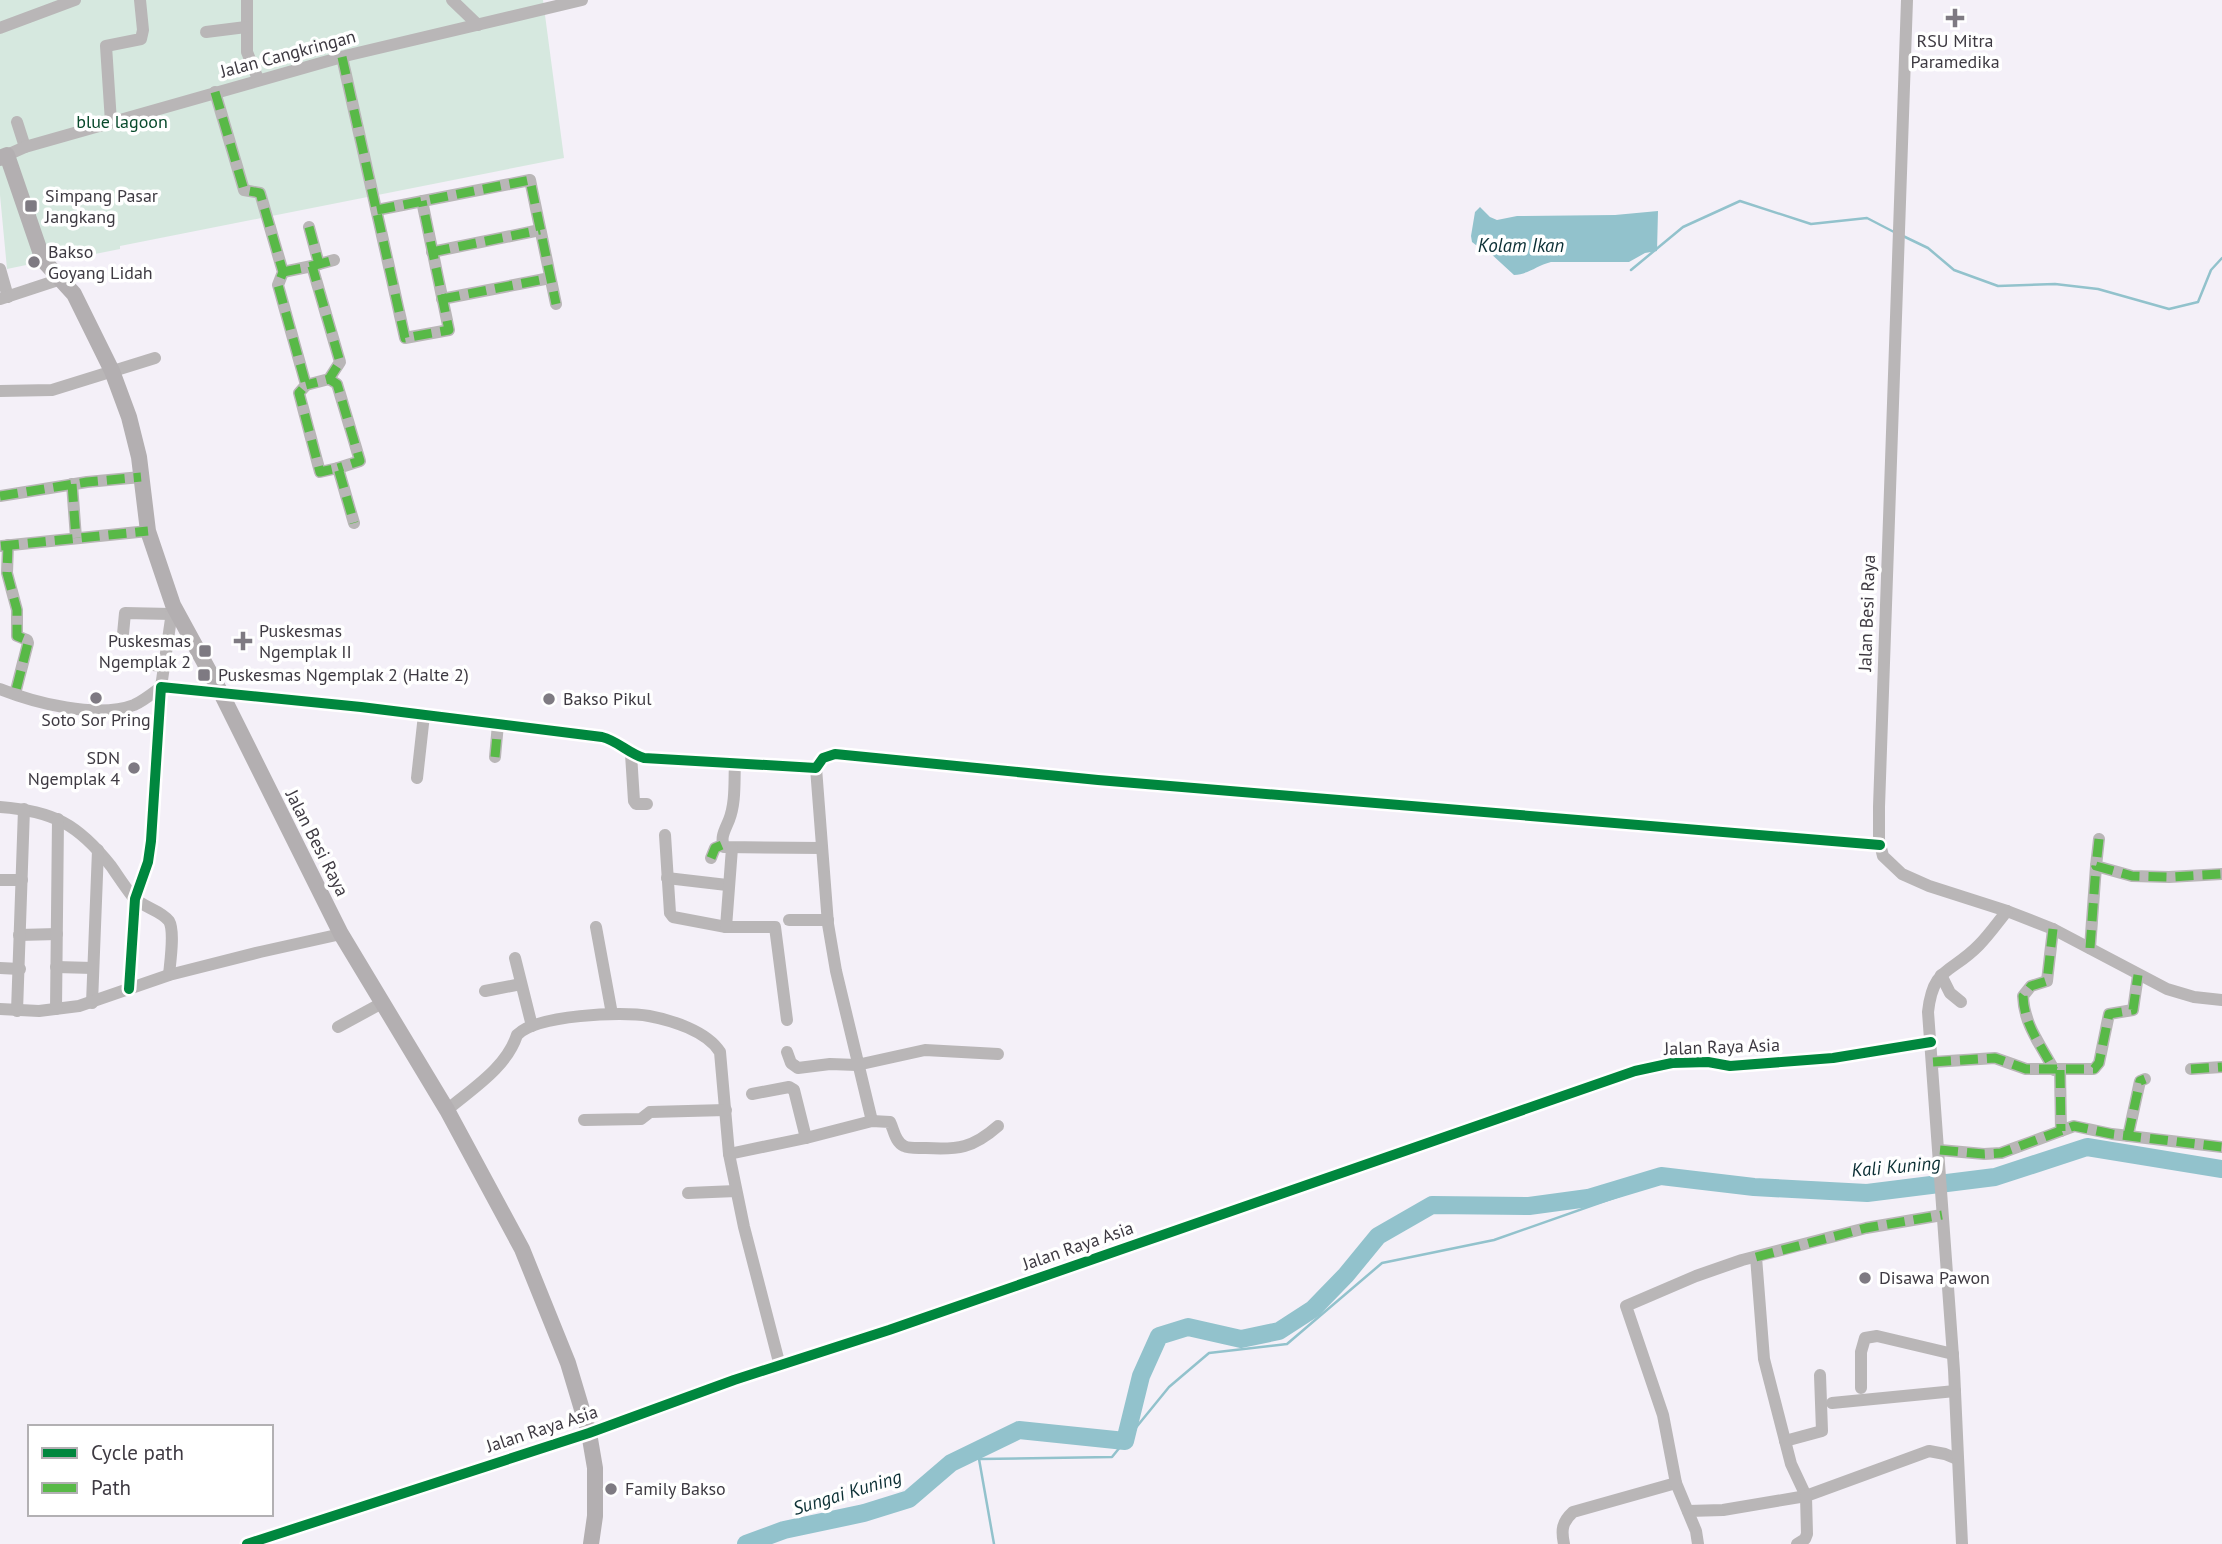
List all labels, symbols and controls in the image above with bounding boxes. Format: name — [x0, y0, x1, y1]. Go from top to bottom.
marker: RSU Mitra Paramedika — [1945, 8, 1965, 28]
street label: Jalan Cangkringan — [217, 24, 358, 83]
place label: RSU Mitra Paramedika — [1910, 29, 2000, 73]
park label: blue lagoon — [76, 110, 168, 133]
place label: Simpang Pasar Jangkang — [44, 184, 158, 228]
marker: Simpang Pasar Jangkang — [23, 198, 39, 214]
water label: Kolam Ikan — [1478, 233, 1564, 257]
place label: Bakso Goyang Lidah — [48, 240, 153, 284]
marker: Bakso Goyang Lidah — [26, 254, 42, 270]
street label: Jalan Besi Raya — [1853, 554, 1880, 673]
place label: Puskesmas Ngemplak II — [259, 619, 352, 663]
place label: Puskesmas Ngemplak 2 — [99, 629, 191, 673]
marker: Puskesmas Ngemplak II — [233, 631, 253, 651]
marker: Puskesmas Ngemplak 2 — [197, 643, 213, 659]
place label: Puskesmas Ngemplak 2 (Halte 2) — [218, 663, 469, 686]
marker: Puskesmas Ngemplak 2 (Halte 2) — [196, 667, 212, 683]
place label: Bakso Pikul — [563, 687, 652, 710]
marker: Soto Sor Pring — [88, 690, 104, 706]
marker: Bakso Pikul — [541, 691, 557, 707]
place label: Soto Sor Pring — [41, 708, 151, 731]
place label: SDN Ngemplak 4 — [28, 746, 120, 790]
marker: SDN Ngemplak 4 — [126, 760, 142, 776]
street label: Jalan Besi Raya — [280, 785, 354, 900]
street label: Jalan Raya Asia — [1663, 1033, 1780, 1060]
water label: Kali Kuning — [1850, 1150, 1942, 1182]
street label: Jalan Raya Asia — [1018, 1216, 1136, 1276]
place label: Disawa Pawon — [1879, 1266, 1990, 1289]
marker: Disawa Pawon — [1857, 1270, 1873, 1286]
street label: Jalan Raya Asia — [482, 1400, 601, 1458]
legend — [28, 1425, 273, 1516]
text: Cycle path — [91, 1439, 184, 1466]
water label: Sungai Kuning — [790, 1464, 905, 1520]
text: Path — [91, 1474, 131, 1501]
place label: Family Bakso — [625, 1477, 726, 1500]
marker: Family Bakso — [603, 1481, 619, 1497]

